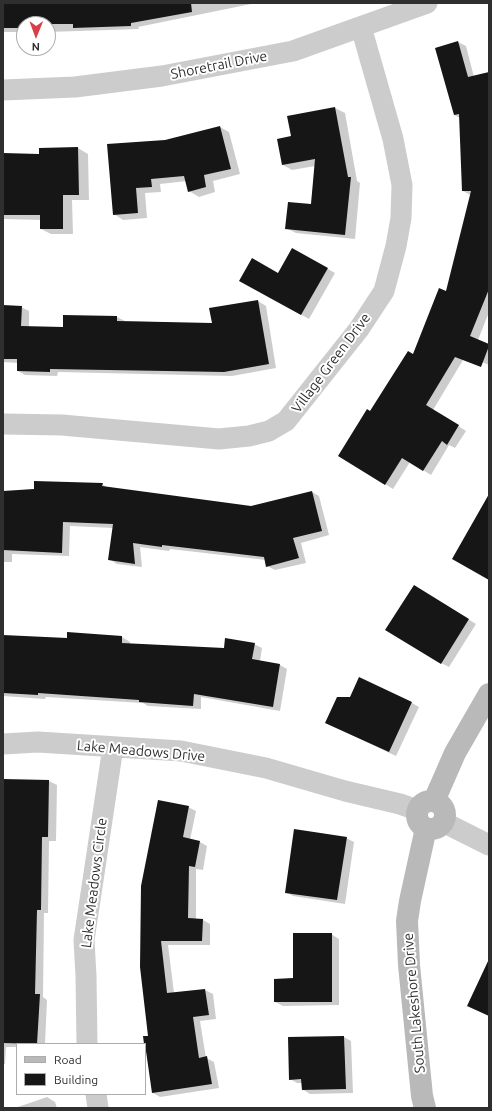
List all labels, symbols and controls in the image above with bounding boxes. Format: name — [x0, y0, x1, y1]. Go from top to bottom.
north arrow — [16, 16, 56, 56]
text: N — [32, 41, 40, 53]
street label: Shoretrail Drive — [169, 47, 269, 83]
street label: Village Green Drive — [288, 310, 374, 416]
street label: Lake Meadows Drive — [76, 737, 206, 765]
street label: Lake Meadows Circle — [78, 817, 110, 949]
street label: South Lakeshore Drive — [400, 932, 428, 1074]
legend — [16, 1043, 146, 1095]
text: Road — [54, 1053, 82, 1066]
text: Building — [54, 1073, 98, 1086]

